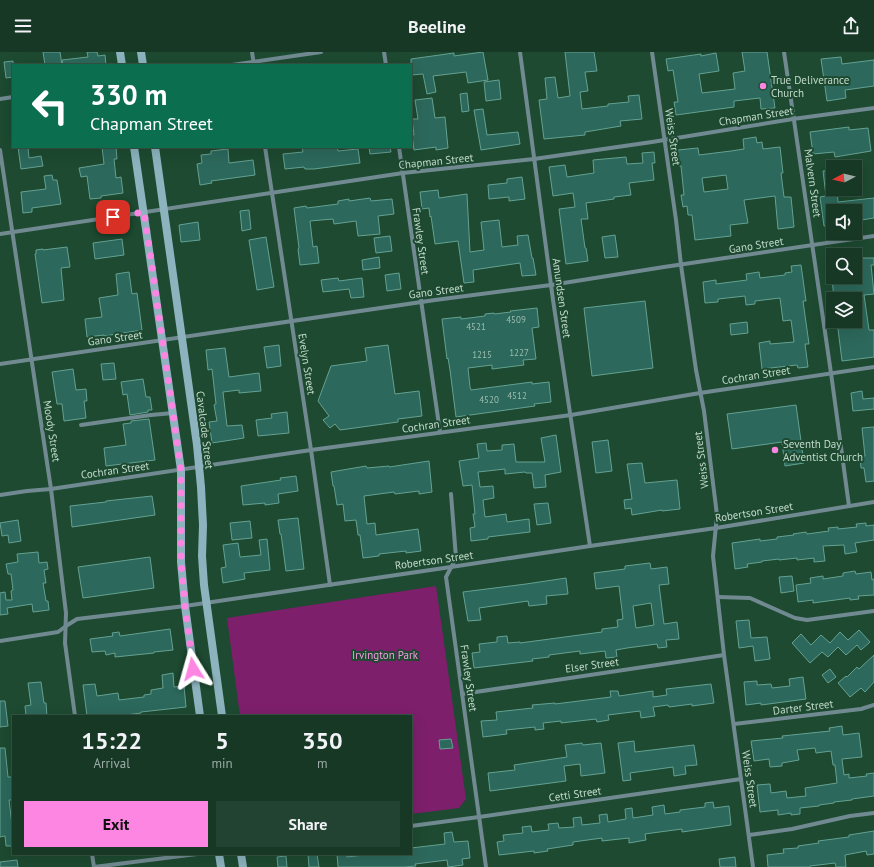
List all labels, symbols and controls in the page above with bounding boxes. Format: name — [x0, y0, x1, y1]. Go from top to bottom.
icon: menu — [12, 15, 34, 37]
text: Beeline — [408, 15, 466, 38]
icon: share — [840, 15, 862, 37]
place label: True Deliverance Church — [771, 73, 850, 100]
text: 330 m — [90, 76, 167, 113]
icon: left — [24, 80, 76, 132]
marker: True Deliverance Church — [758, 81, 768, 91]
street label: Chapman Street — [718, 103, 794, 129]
street label: Weiss Street — [662, 108, 684, 167]
text: Chapman Street — [90, 112, 213, 135]
street label: Malvern Street — [801, 148, 825, 218]
street label: Chapman Street — [398, 150, 474, 172]
north arrow — [826, 160, 862, 196]
map controls — [826, 160, 862, 328]
pin — [96, 200, 130, 234]
button: sound — [826, 204, 862, 240]
icon: arrive — [102, 206, 124, 228]
street label: Frawley Street — [409, 207, 433, 276]
street label: Gano Street — [728, 234, 785, 256]
button: search — [826, 248, 862, 284]
street label: Amundsen Street — [549, 257, 575, 339]
street label: Gano Street — [408, 280, 465, 302]
button: layers — [826, 292, 862, 328]
house number: 4509 — [506, 314, 526, 325]
house number: 4521 — [466, 321, 486, 332]
street label: Gano Street — [87, 327, 144, 349]
street label: Evelyn Street — [295, 332, 319, 396]
house number: 1227 — [509, 347, 529, 358]
house number: 1215 — [472, 349, 492, 360]
street label: Cochran Street — [721, 363, 791, 387]
street label: Cavalcade Street — [193, 390, 217, 470]
house number: 4512 — [507, 390, 527, 401]
house number: 4520 — [479, 394, 499, 405]
street label: Moody Street — [40, 399, 64, 463]
street label: Cochran Street — [401, 412, 471, 436]
street label: Weiss Street — [691, 430, 711, 489]
place label: Seventh Day Adventist Church — [783, 437, 863, 464]
marker: Seventh Day Adventist Church — [770, 445, 780, 455]
street label: Cochran Street — [80, 458, 150, 482]
street label: Robertson Street — [714, 499, 794, 525]
street label: Robertson Street — [394, 548, 474, 572]
street label: Frawley Street — [457, 644, 481, 713]
position arrow — [172, 648, 214, 690]
park label: Irvington Park — [352, 648, 419, 662]
street label: Elser Street — [564, 654, 620, 676]
street label: Darter Street — [772, 696, 834, 718]
text: 15:22 — [81, 725, 142, 756]
text: 5 — [215, 725, 229, 756]
text: 350 — [302, 725, 343, 756]
street label: Weiss Street — [739, 750, 761, 809]
text: Arrival — [94, 755, 130, 772]
text: min — [211, 755, 233, 772]
text: m — [317, 755, 328, 772]
street label: Cetti Street — [548, 783, 602, 805]
button: Exit — [24, 801, 208, 847]
button: Share — [216, 801, 400, 847]

